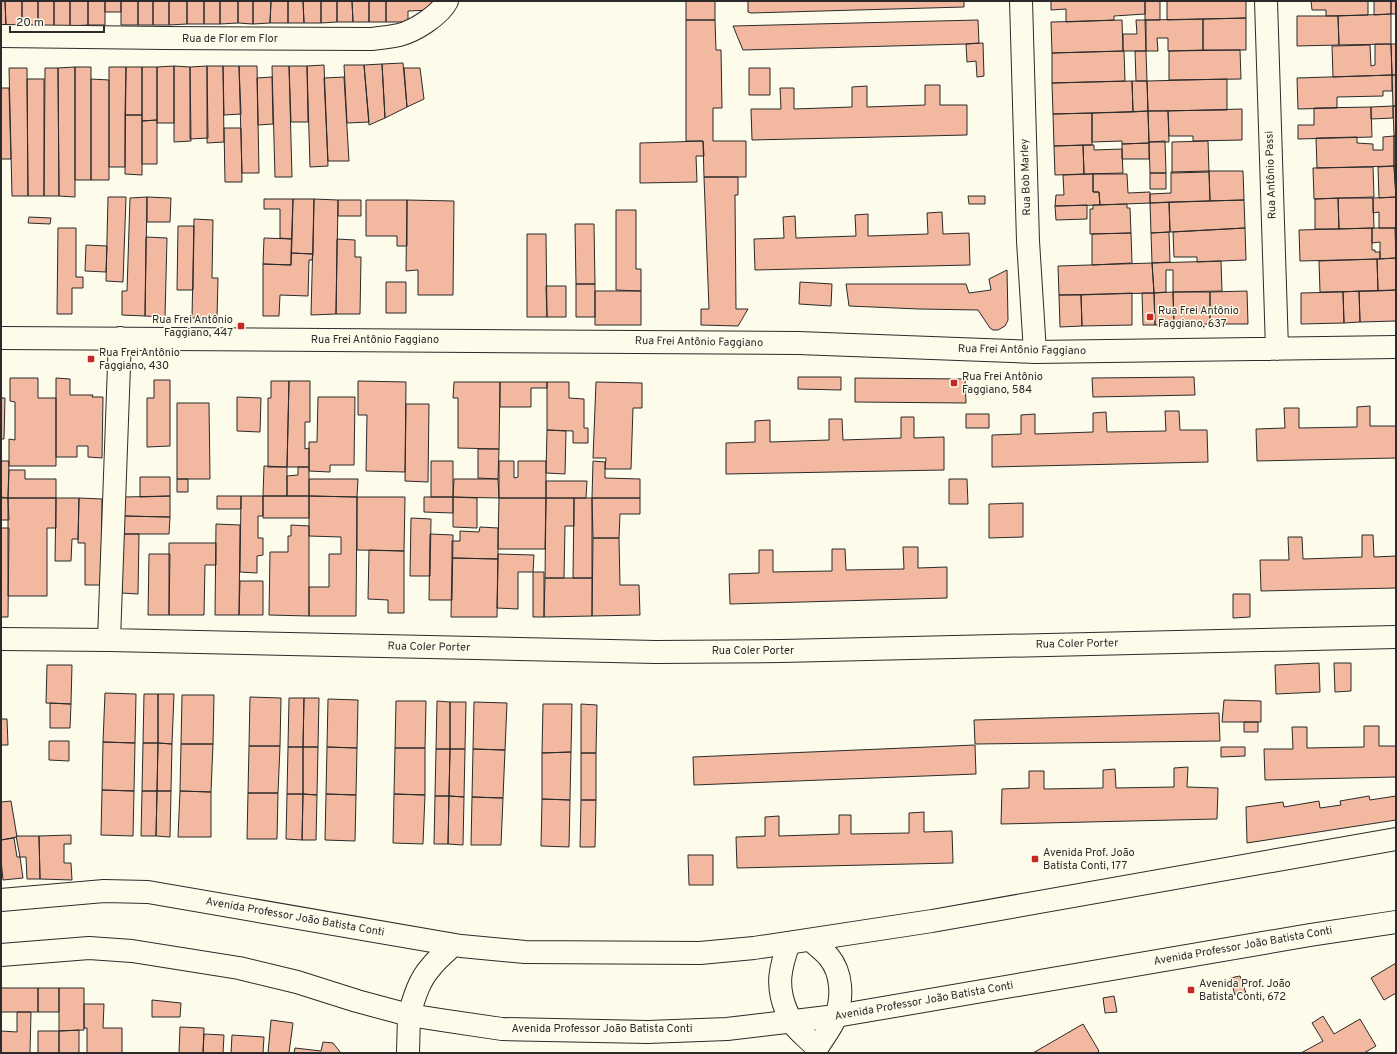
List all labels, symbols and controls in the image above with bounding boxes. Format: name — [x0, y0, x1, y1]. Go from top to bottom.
scale bar — [10, 8, 104, 34]
text: 20 m — [16, 15, 44, 31]
street label: Rua de Flor em Flor — [182, 32, 279, 46]
street label: Rua Antônio Passi — [1262, 131, 1280, 219]
street label: Rua Bob Marley — [1018, 138, 1034, 216]
place label: Rua Frei Antônio Faggiano, 637 — [1158, 304, 1239, 331]
marker: Rua Frei Antônio Faggiano, 637 — [1145, 312, 1155, 322]
place label: Rua Frei Antônio Faggiano, 447 — [152, 313, 233, 340]
marker: Rua Frei Antônio Faggiano, 447 — [236, 321, 246, 331]
street label: Rua Frei Antônio Faggiano — [311, 333, 439, 347]
street label: Rua Frei Antônio Faggiano — [635, 334, 763, 350]
street label: Rua Frei Antônio Faggiano — [958, 342, 1086, 358]
place label: Rua Frei Antônio Faggiano, 430 — [99, 346, 180, 373]
marker: Rua Frei Antônio Faggiano, 430 — [86, 354, 96, 364]
place label: Rua Frei Antônio Faggiano, 584 — [962, 370, 1043, 397]
marker: Rua Frei Antônio Faggiano, 584 — [949, 378, 959, 388]
street label: Rua Coler Porter — [1036, 636, 1119, 652]
street label: Rua Coler Porter — [388, 639, 471, 655]
street label: Rua Coler Porter — [712, 644, 795, 658]
place label: Avenida Prof. João Batista Conti, 177 — [1043, 846, 1135, 873]
marker: Avenida Prof. João Batista Conti, 177 — [1030, 854, 1040, 864]
street label: Avenida Professor João Batista Conti — [205, 894, 385, 940]
street label: Avenida Professor João Batista Conti — [1153, 923, 1333, 969]
place label: Avenida Prof. João Batista Conti, 672 — [1199, 977, 1291, 1004]
street label: Avenida Professor João Batista Conti — [834, 978, 1014, 1024]
marker: Avenida Prof. João Batista Conti, 672 — [1186, 985, 1196, 995]
street label: Avenida Professor João Batista Conti — [511, 1022, 693, 1036]

